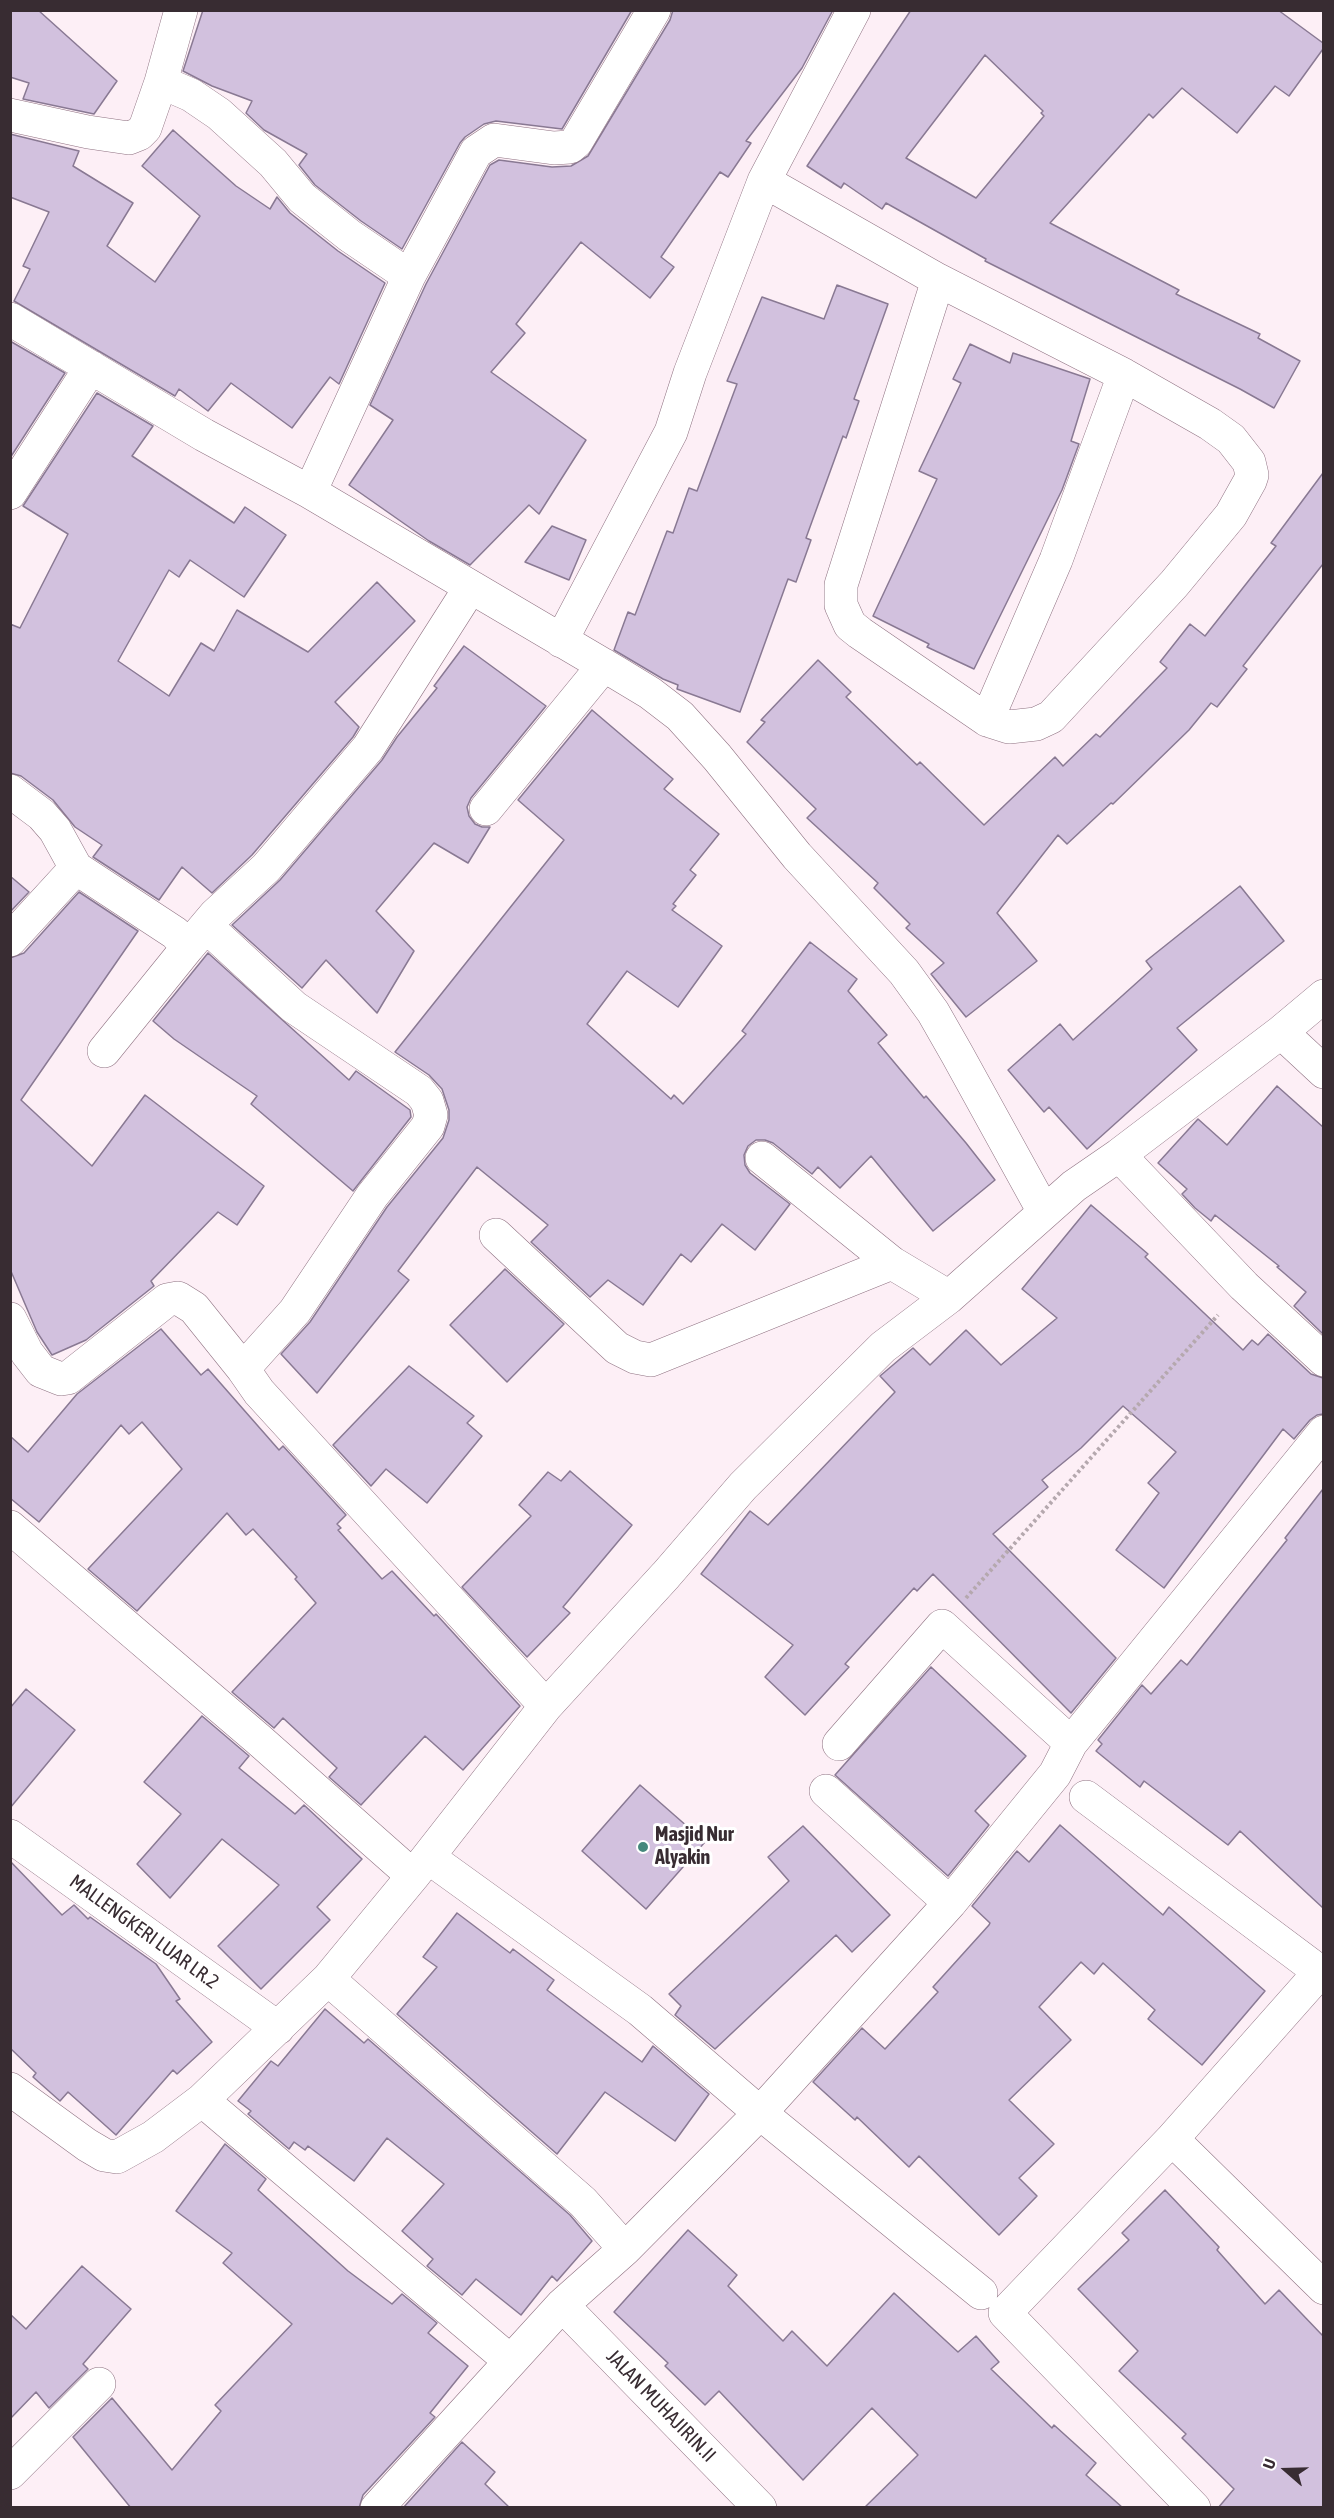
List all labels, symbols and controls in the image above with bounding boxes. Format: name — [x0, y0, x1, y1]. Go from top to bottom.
place label: Masjid Nur Alyakin — [655, 1823, 734, 1870]
marker: Masjid Nur Alyakin — [636, 1840, 650, 1854]
street label: MALLENGKERI LUAR LR.2 — [65, 1870, 223, 1994]
street label: JALAN MUHAJIRIN.II — [601, 2345, 721, 2467]
north arrow — [1256, 2440, 1316, 2500]
text: U — [1259, 2456, 1279, 2471]

